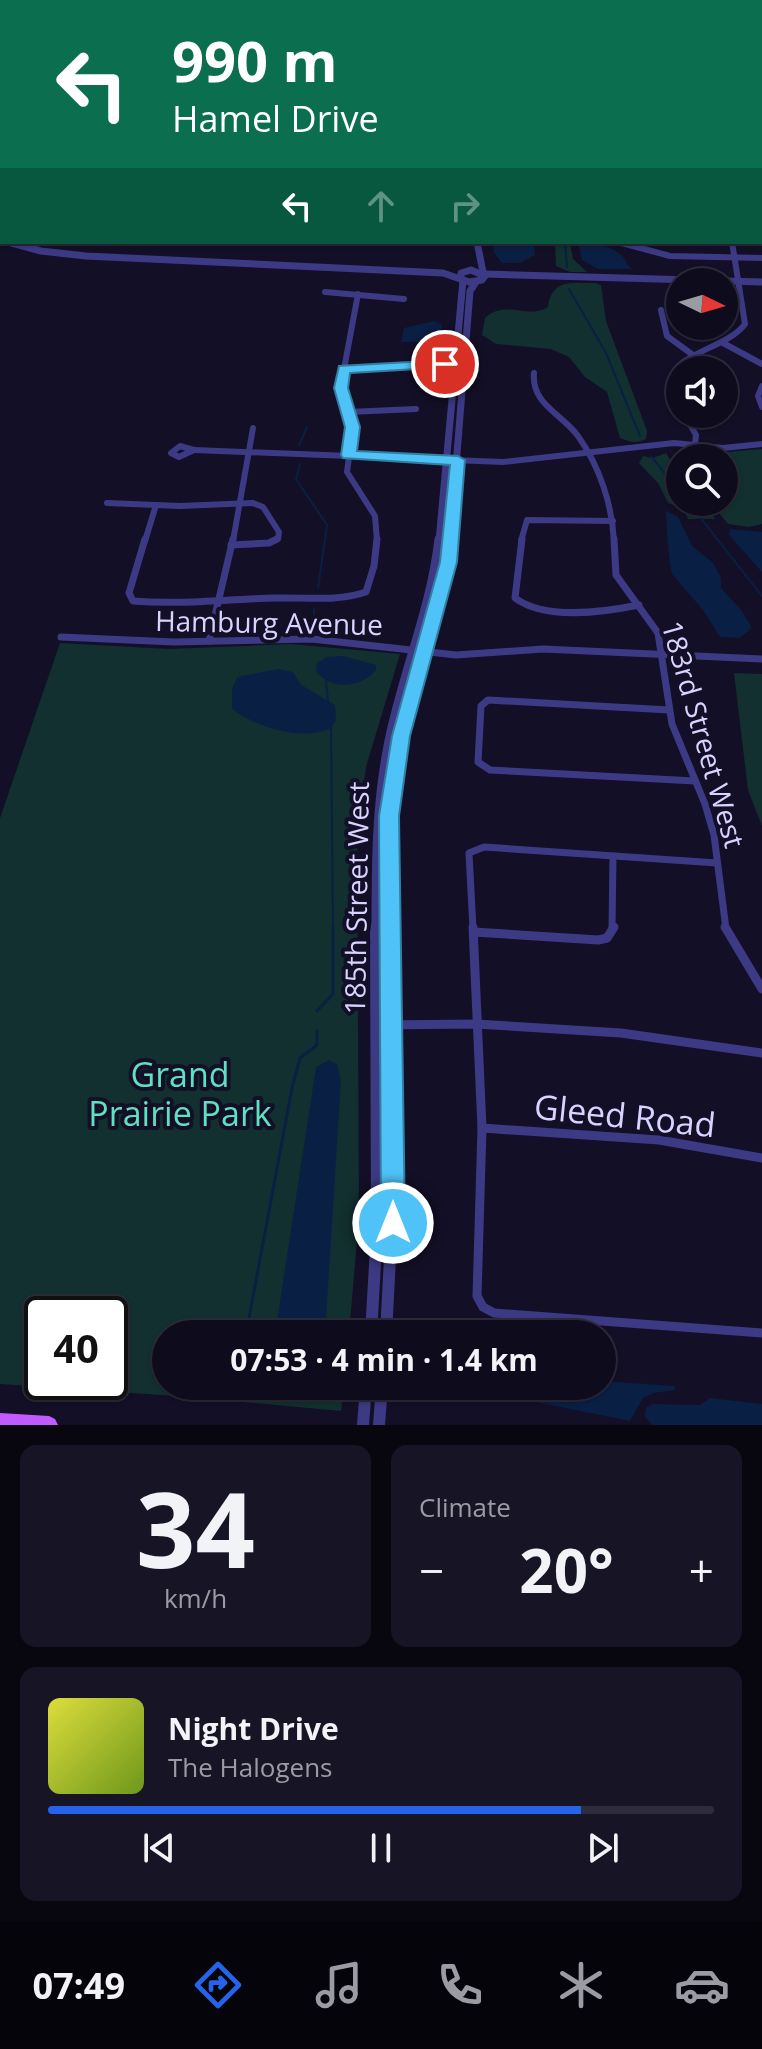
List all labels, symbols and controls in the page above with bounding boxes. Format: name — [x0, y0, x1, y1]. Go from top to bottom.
text: 990 m — [172, 22, 338, 98]
icon: left — [40, 32, 144, 136]
text: Hamel Drive — [172, 94, 379, 143]
icon: left — [275, 184, 319, 228]
icon: ahead — [359, 184, 403, 228]
icon: right — [443, 184, 487, 228]
north arrow — [666, 268, 738, 340]
map controls — [666, 268, 738, 516]
pin — [411, 330, 479, 398]
icon: arrive — [423, 342, 467, 386]
button: sound — [666, 356, 738, 428]
button: search — [666, 444, 738, 516]
street label: Hamburg Avenue — [155, 601, 383, 643]
street label: 183rd Street West — [653, 616, 755, 852]
street label: 185th Street West — [335, 781, 377, 1015]
park label: Grand Prairie Park — [88, 1051, 272, 1136]
street label: Gleed Road — [532, 1083, 718, 1147]
position arrow — [351, 1181, 435, 1265]
speed limit sign: 40 — [24, 1296, 128, 1400]
text: 07:53 · 4 min · 1.4 km — [230, 1339, 538, 1380]
text: 34 — [136, 1457, 255, 1598]
text: Climate — [419, 1489, 511, 1525]
text: 20° — [519, 1529, 614, 1611]
text: − — [419, 1540, 444, 1600]
text: + — [689, 1540, 714, 1600]
text: km/h — [164, 1580, 227, 1616]
text: Night Drive — [168, 1708, 339, 1749]
text: The Halogens — [168, 1749, 333, 1785]
icon: previous — [137, 1826, 181, 1870]
icon: pause — [359, 1826, 403, 1870]
icon: next — [581, 1826, 625, 1870]
icon: directions — [190, 1957, 246, 2013]
icon: music — [311, 1957, 367, 2013]
icon: phone — [432, 1957, 488, 2013]
icon: climate — [553, 1957, 609, 2013]
icon: car — [674, 1957, 730, 2013]
text: 07:49 — [32, 1961, 125, 2010]

